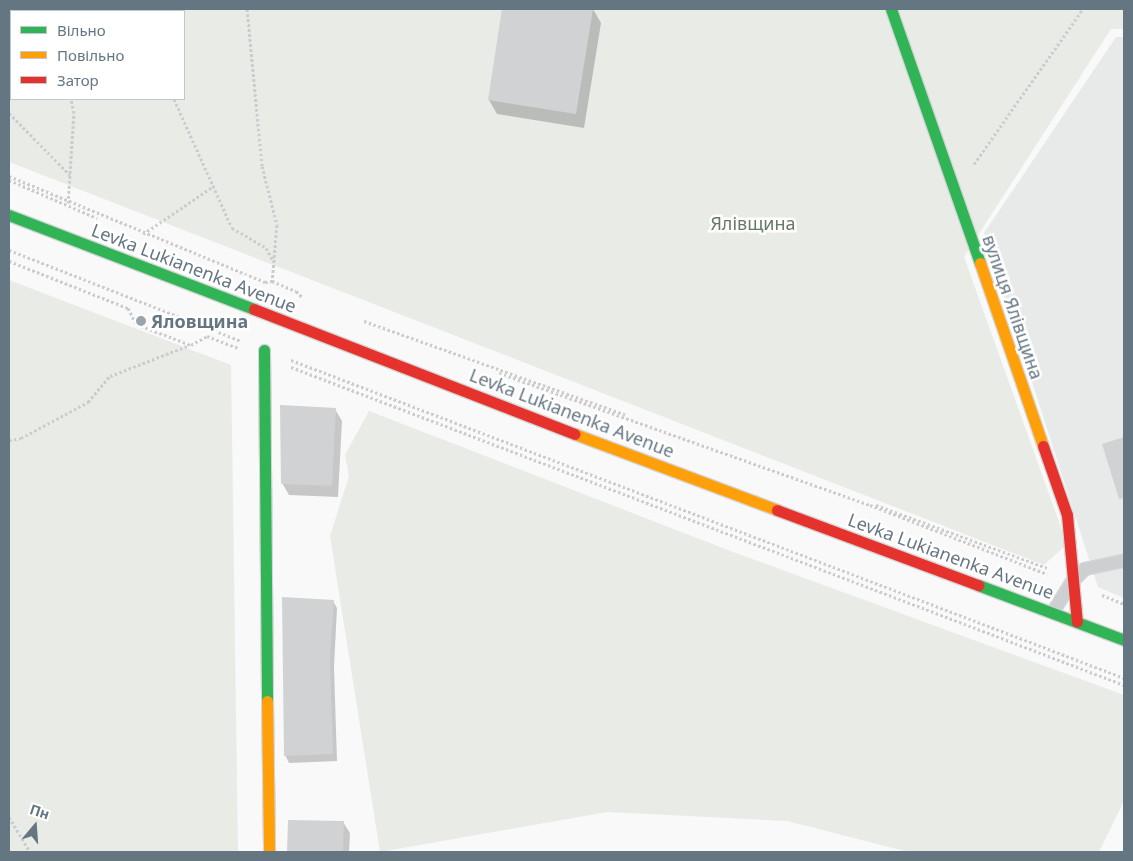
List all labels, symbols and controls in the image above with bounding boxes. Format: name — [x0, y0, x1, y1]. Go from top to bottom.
legend — [10, 10, 185, 100]
text: Вільно — [57, 20, 106, 40]
text: Повільно — [57, 45, 124, 65]
text: Затор — [57, 70, 99, 90]
park label: Ялівщина — [710, 212, 796, 234]
street label: Levka Lukianenka Avenue — [89, 219, 299, 317]
street label: вулиця Ялівщина — [978, 232, 1048, 382]
place label: Яловщина — [151, 310, 248, 332]
marker: Яловщина — [135, 315, 147, 327]
street label: Levka Lukianenka Avenue — [467, 364, 677, 462]
street label: Levka Lukianenka Avenue — [845, 509, 1057, 603]
text: Пн — [27, 799, 52, 823]
north arrow — [10, 801, 60, 851]

